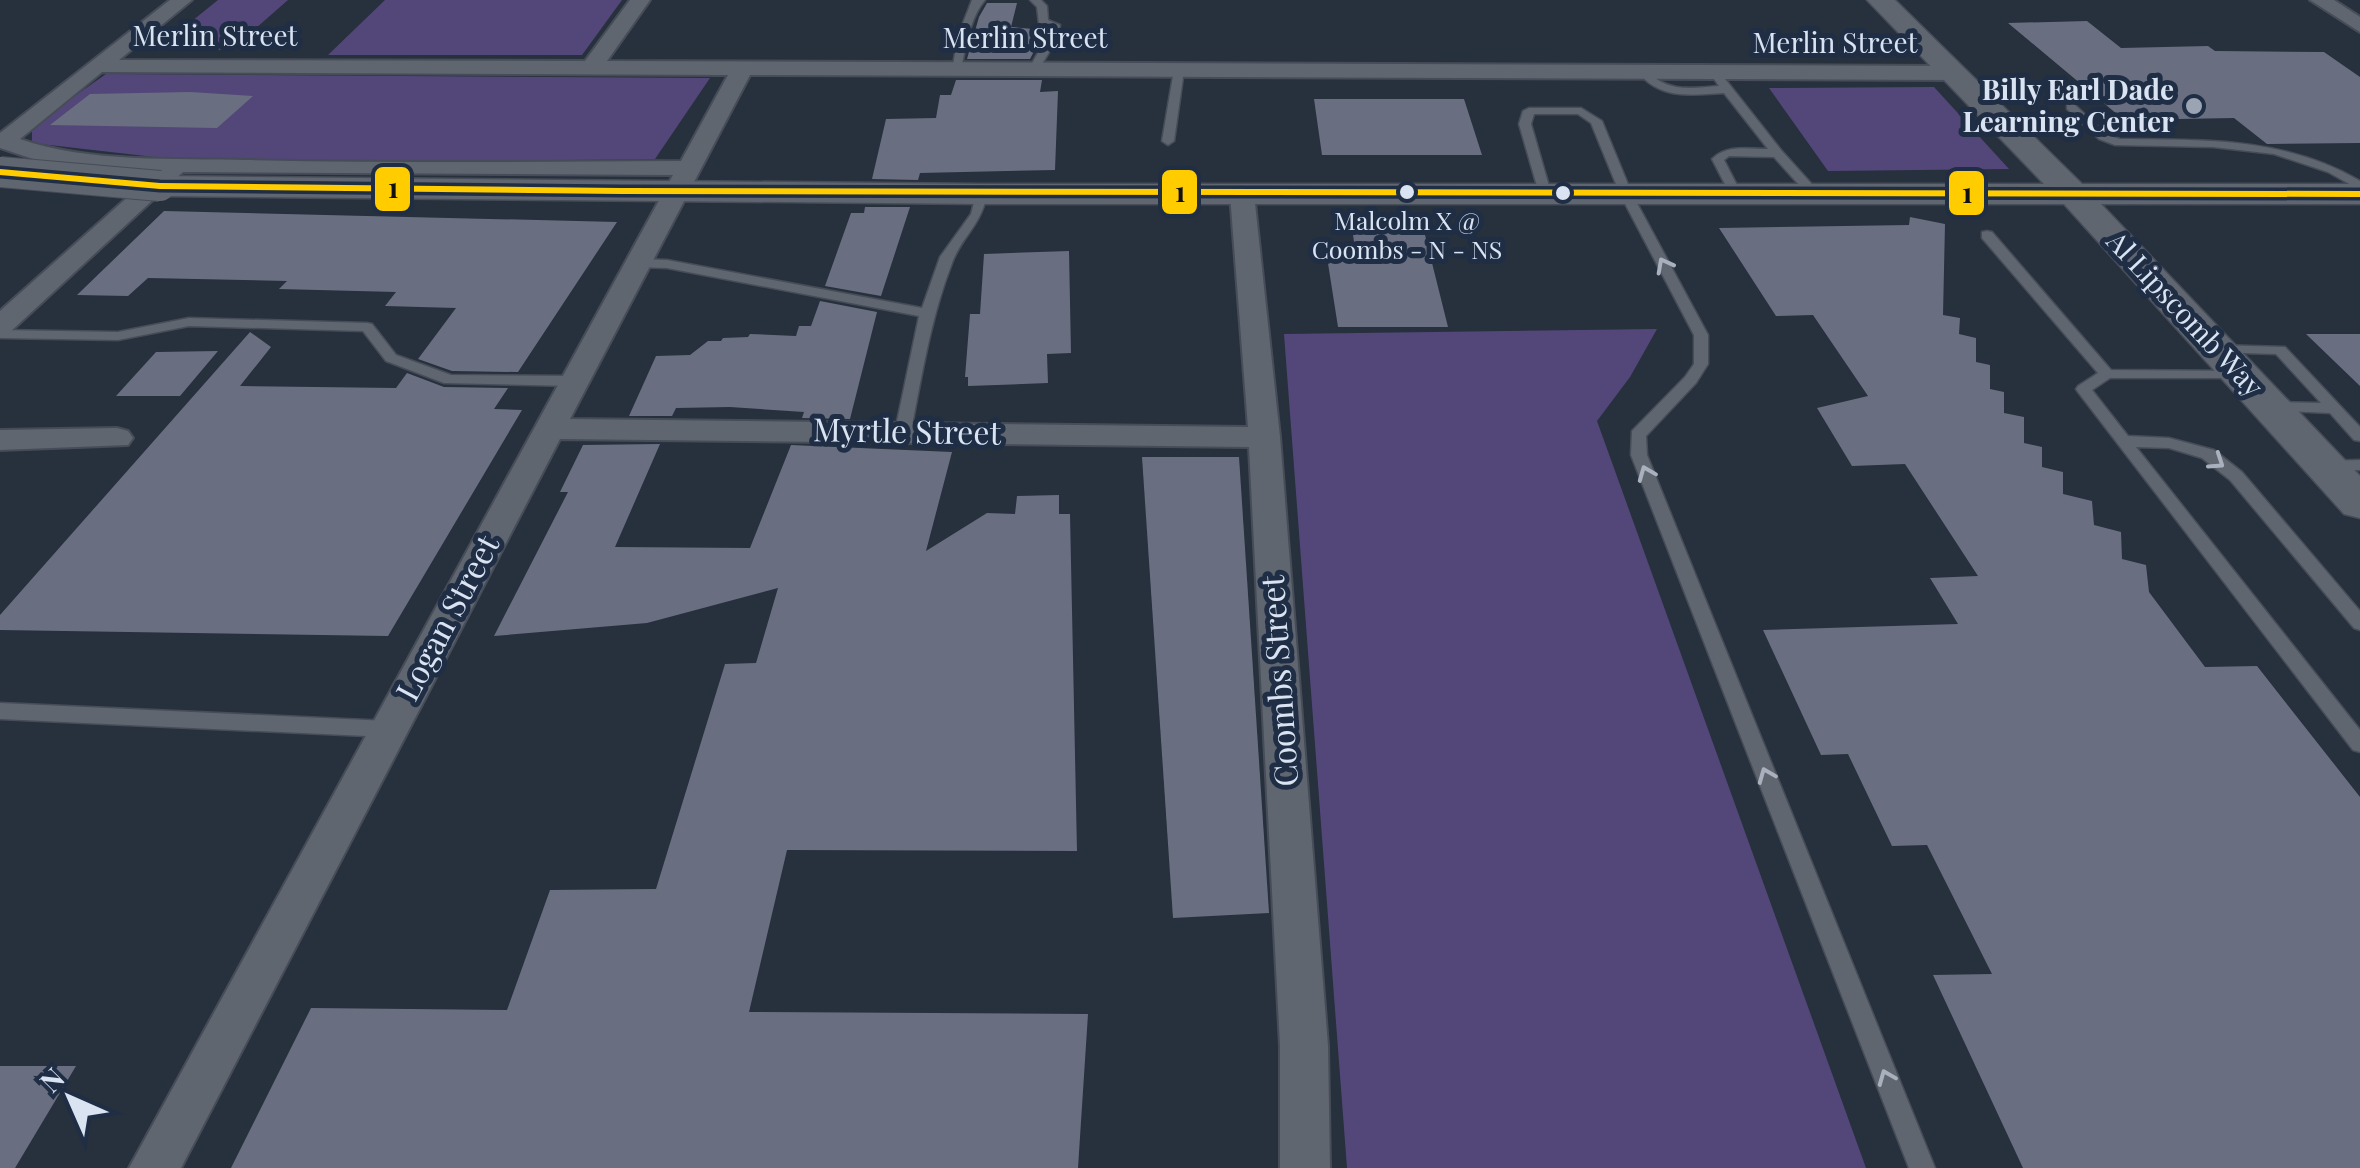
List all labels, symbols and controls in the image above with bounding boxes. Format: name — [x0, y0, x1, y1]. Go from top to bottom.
street label: Merlin Street — [132, 16, 299, 53]
street label: Merlin Street — [942, 18, 1109, 55]
street label: Merlin Street — [1752, 23, 1919, 60]
place label: Billy Earl Dade Learning Center — [1963, 70, 2174, 139]
marker: Billy Earl Dade Learning Center — [2183, 95, 2205, 117]
line badge: 1 — [373, 165, 412, 213]
text: 1 — [388, 168, 398, 205]
line badge: 1 — [1160, 168, 1199, 216]
line badge: 1 — [1947, 169, 1986, 217]
text: 1 — [1175, 172, 1185, 209]
text: 1 — [1962, 173, 1972, 210]
marker: Malcolm X @ Coombs - N - NS — [1397, 182, 1417, 202]
unlabelled marker — [1553, 183, 1573, 203]
place label: Malcolm X @ Coombs - N - NS — [1312, 203, 1502, 265]
street label: Al Lipscomb Way — [2099, 222, 2272, 404]
one-way arrow — [1656, 257, 1676, 275]
street label: Myrtle Street — [813, 406, 1002, 453]
one-way arrow — [2206, 450, 2224, 469]
one-way arrow — [1638, 465, 1658, 483]
street label: Logan Street — [384, 526, 508, 707]
street label: Coombs Street — [1249, 573, 1306, 788]
one-way arrow — [1758, 767, 1778, 785]
north arrow — [20, 1048, 120, 1148]
text: N — [31, 1059, 71, 1099]
one-way arrow — [1877, 1070, 1897, 1087]

